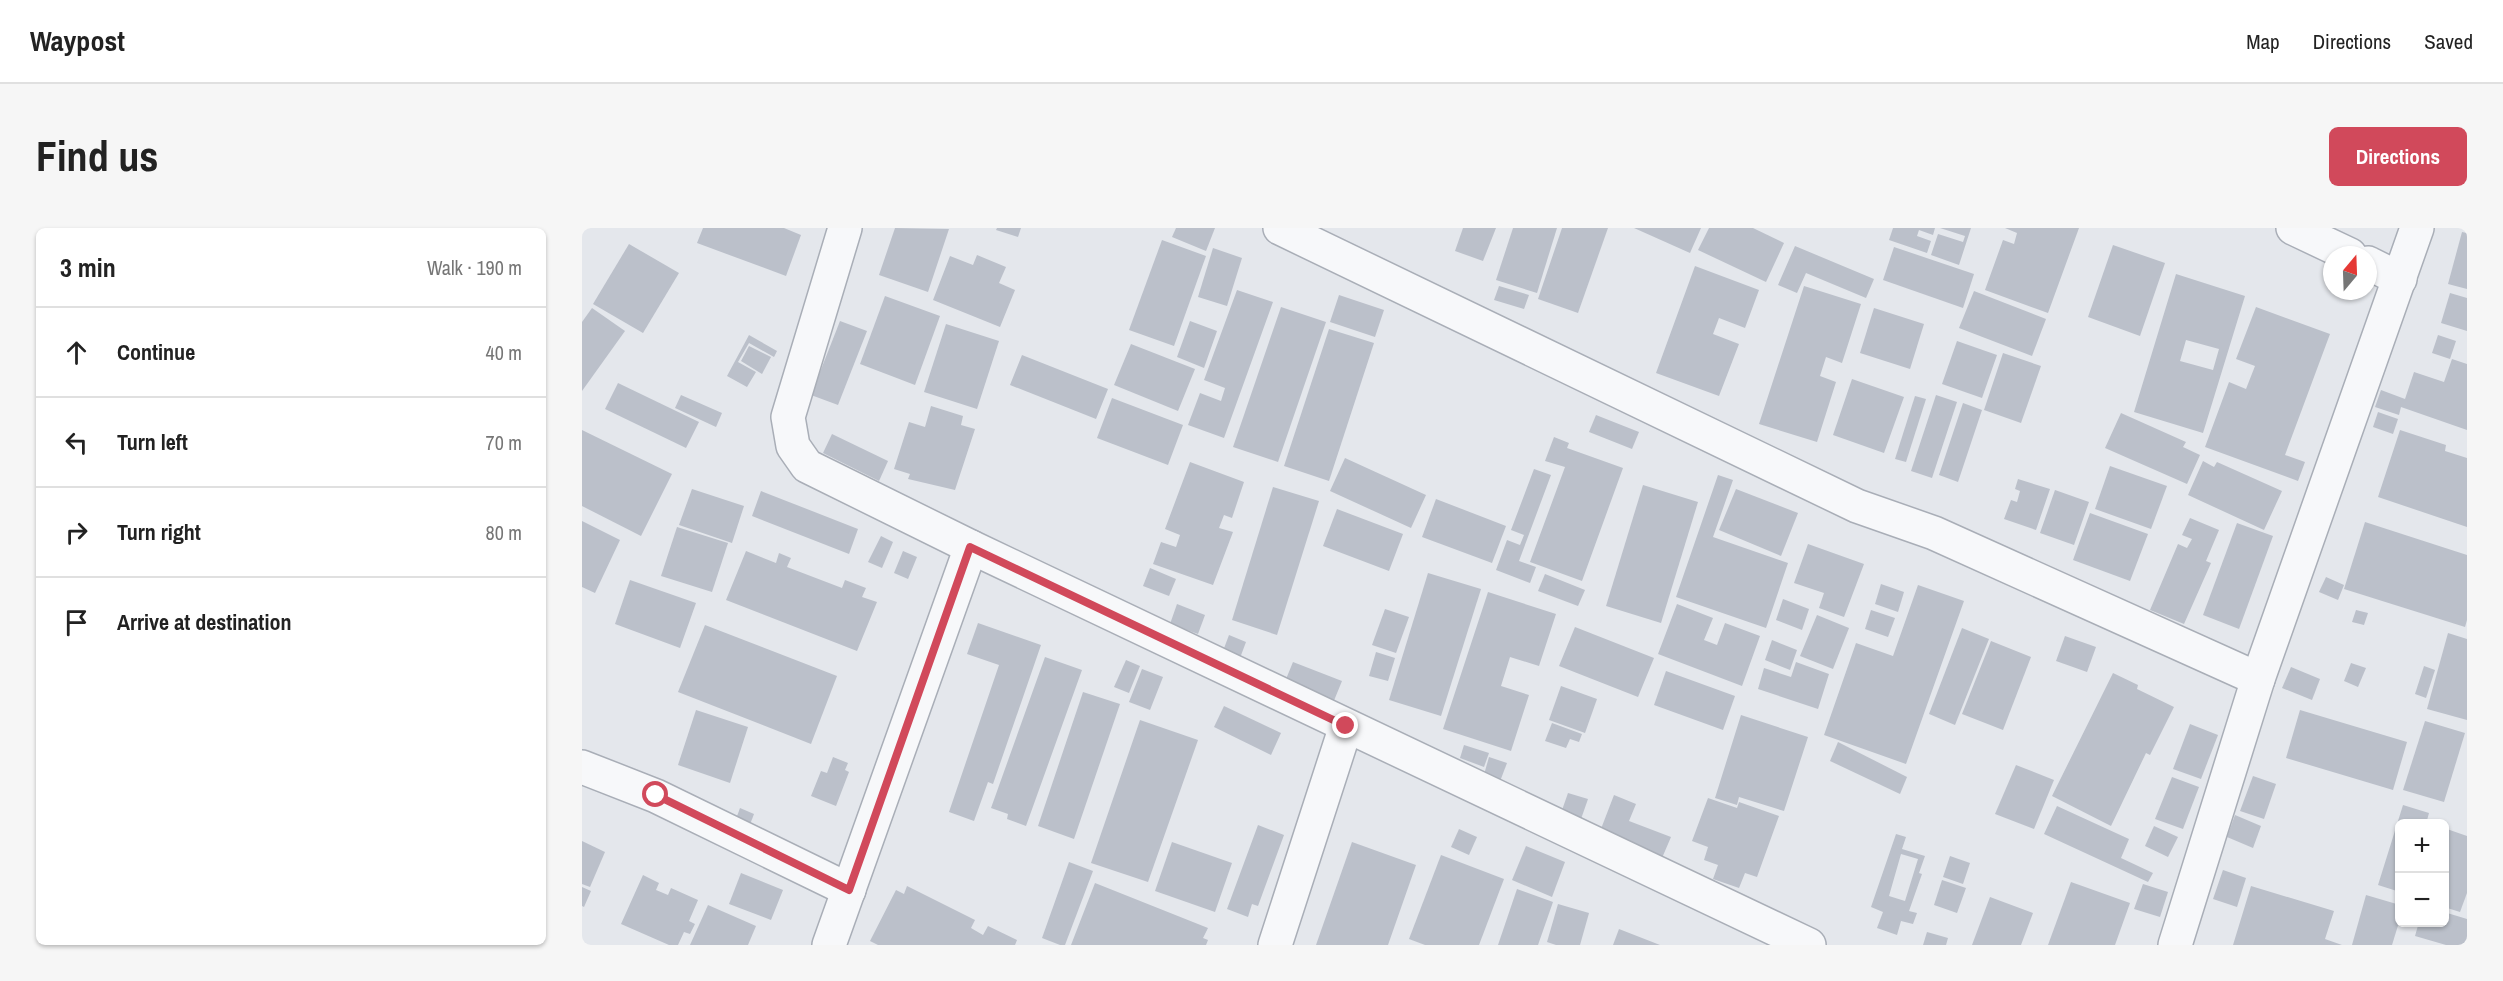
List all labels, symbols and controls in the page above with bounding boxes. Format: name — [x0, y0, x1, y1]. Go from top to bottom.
text: Waypost — [30, 22, 125, 60]
text: Map — [2246, 27, 2280, 56]
text: Directions — [2313, 27, 2391, 56]
text: Saved — [2424, 27, 2473, 56]
button: Directions — [2329, 127, 2467, 186]
text: Find us — [36, 128, 158, 184]
north arrow — [2323, 246, 2377, 300]
text: 3 min — [60, 250, 116, 285]
text: Walk · 190 m — [427, 254, 522, 281]
icon: ahead — [60, 336, 93, 369]
text: Continue — [117, 337, 195, 367]
text: 40 m — [486, 339, 522, 366]
icon: left — [60, 426, 93, 459]
text: Turn left — [117, 427, 188, 457]
text: 70 m — [486, 429, 522, 456]
icon: right — [60, 516, 93, 549]
text: Turn right — [117, 517, 201, 547]
text: 80 m — [486, 519, 522, 546]
icon: arrive — [60, 606, 93, 639]
text: Arrive at destination — [117, 607, 291, 637]
route end — [1332, 712, 1358, 738]
route start — [642, 781, 668, 807]
map controls — [2395, 819, 2449, 927]
button: + — [2395, 819, 2449, 873]
button: − — [2395, 873, 2449, 927]

